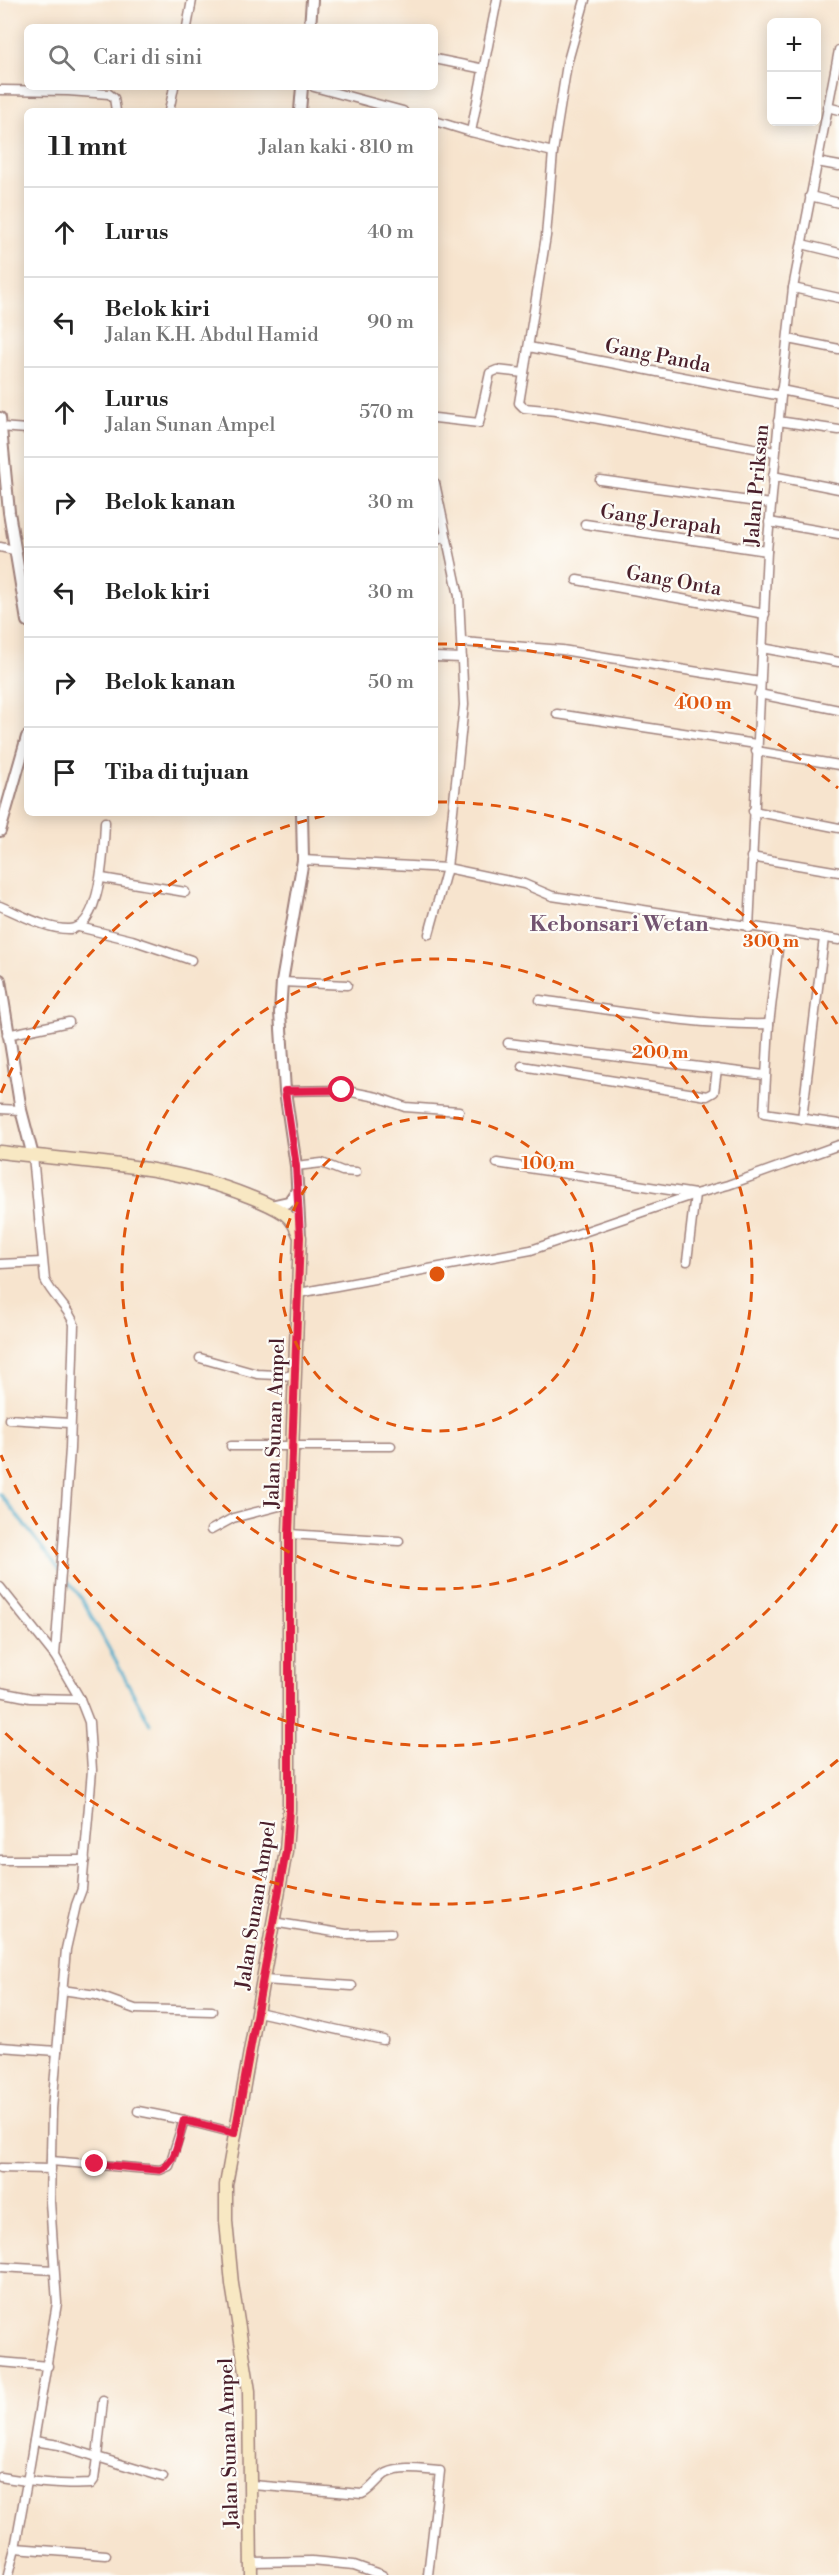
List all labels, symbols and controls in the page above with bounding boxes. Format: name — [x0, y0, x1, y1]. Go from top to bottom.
map controls — [767, 18, 821, 126]
button: + — [767, 18, 821, 72]
search box — [24, 24, 438, 90]
icon: search — [45, 41, 78, 74]
text: Cari di sini — [93, 44, 203, 71]
button: − — [767, 72, 821, 126]
text: 11 mnt — [48, 131, 127, 163]
text: Jalan kaki · 810 m — [259, 135, 414, 160]
icon: ahead — [48, 216, 81, 249]
text: Lurus — [105, 219, 168, 246]
text: 40 m — [367, 220, 414, 245]
text: Belok kiri — [105, 296, 210, 323]
icon: left — [48, 306, 81, 339]
text: 90 m — [367, 310, 414, 335]
text: Jalan K.H. Abdul Hamid — [105, 323, 319, 348]
street label: Gang Panda — [603, 334, 714, 379]
text: Lurus — [105, 386, 168, 413]
icon: ahead — [48, 396, 81, 429]
text: 570 m — [359, 400, 414, 425]
text: Jalan Sunan Ampel — [105, 413, 275, 438]
street label: Jalan Priksan — [740, 423, 775, 548]
icon: right — [48, 486, 81, 519]
text: Belok kanan — [105, 489, 235, 516]
text: 30 m — [368, 490, 414, 515]
street label: Gang Jerapah — [599, 500, 723, 541]
street label: Gang Onta — [624, 561, 724, 602]
icon: left — [48, 576, 81, 609]
text: Belok kiri — [105, 579, 210, 606]
text: 30 m — [368, 580, 414, 605]
icon: right — [48, 666, 81, 699]
text: Belok kanan — [105, 669, 235, 696]
text: 50 m — [368, 670, 414, 695]
text: 400 m — [674, 692, 732, 715]
icon: arrive — [48, 756, 81, 789]
text: Tiba di tujuan — [105, 759, 249, 786]
district label: Kebonsari Wetan — [529, 911, 709, 938]
text: 300 m — [743, 930, 800, 953]
text: 200 m — [632, 1041, 689, 1064]
route start — [328, 1076, 354, 1102]
text: 100 m — [521, 1152, 575, 1175]
centre of rings — [427, 1264, 447, 1284]
street label: Jalan Sunan Ampel — [260, 1337, 291, 1510]
street label: Jalan Sunan Ampel — [231, 1819, 282, 1992]
route end — [81, 2150, 107, 2176]
street label: Jalan Sunan Ampel — [214, 2357, 245, 2530]

